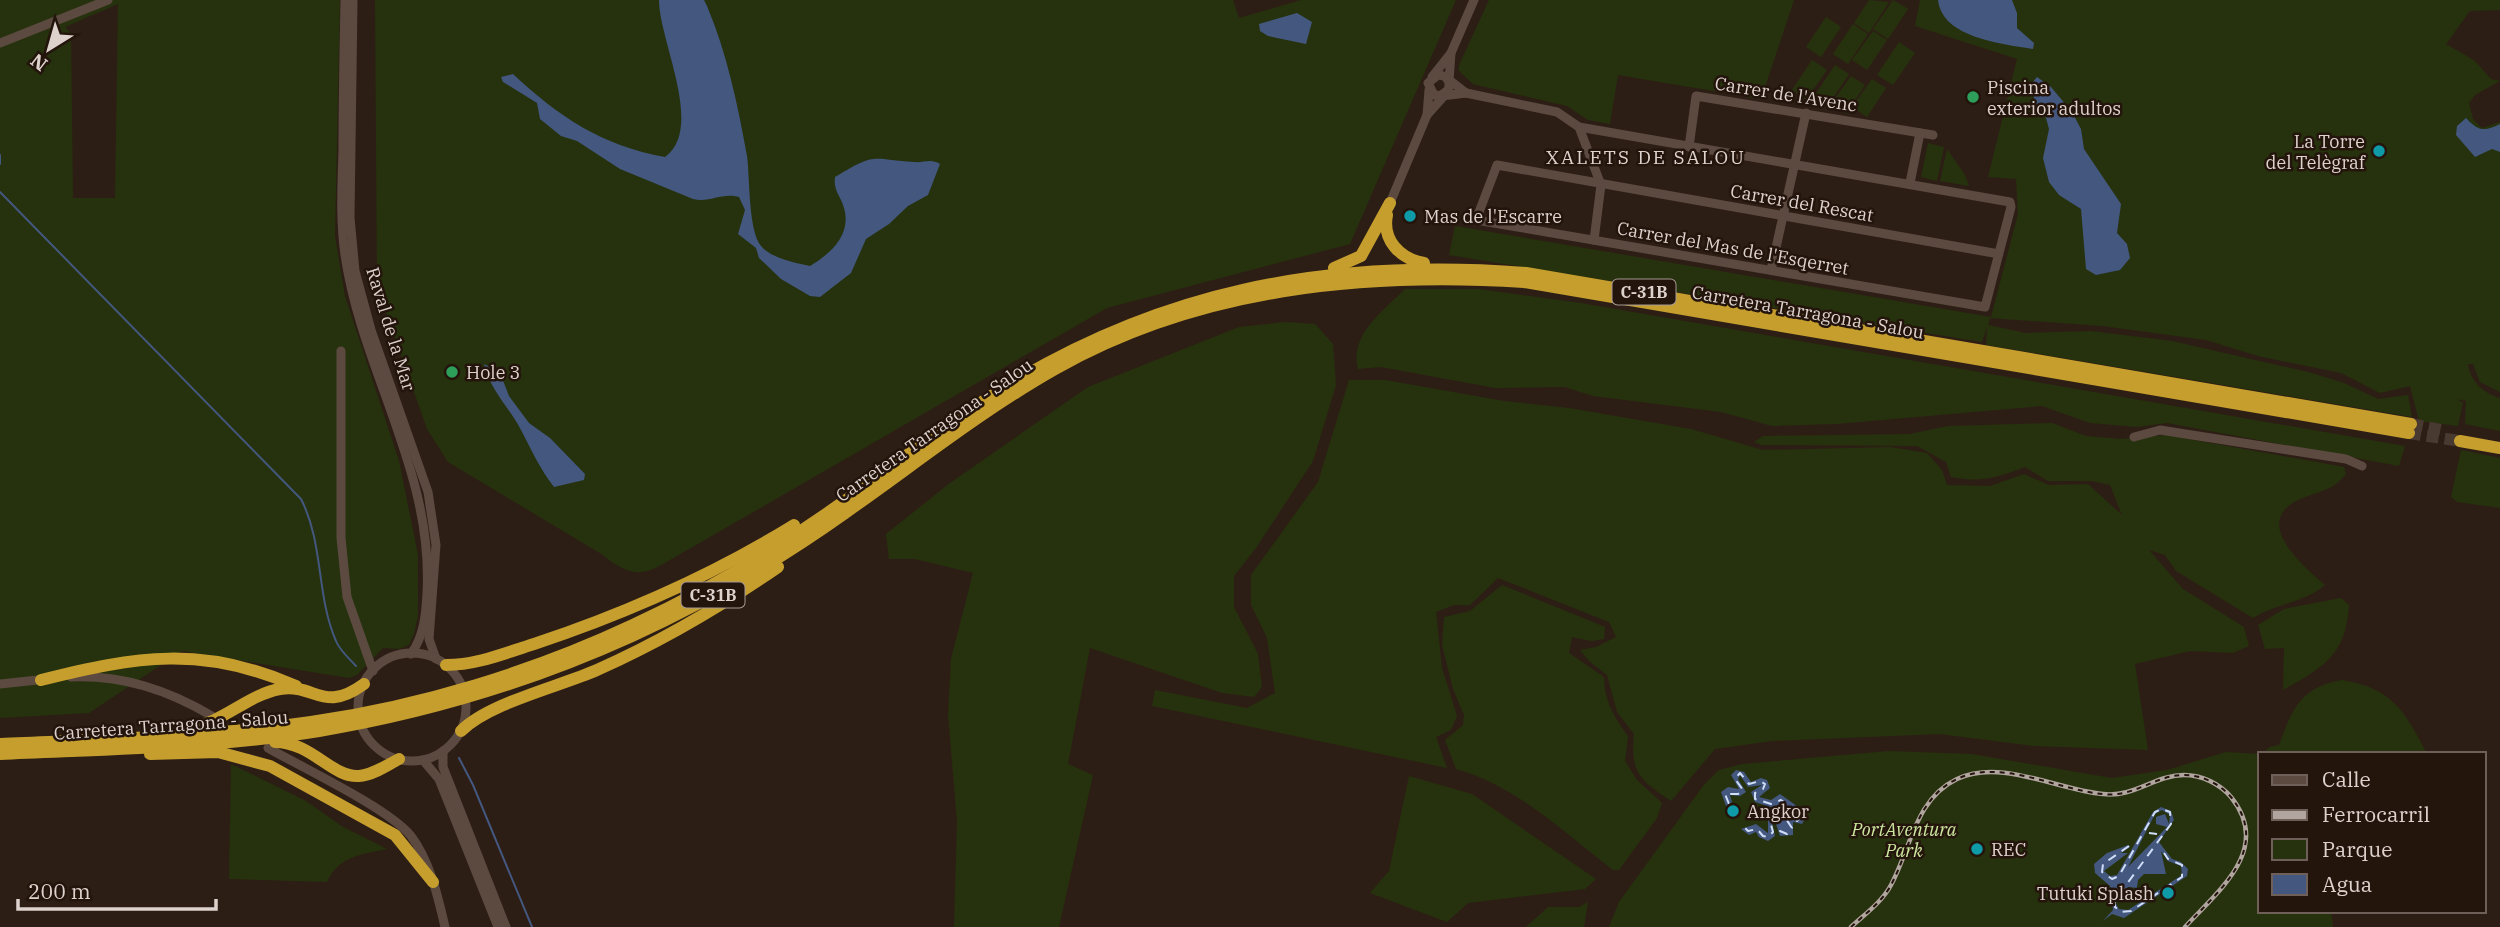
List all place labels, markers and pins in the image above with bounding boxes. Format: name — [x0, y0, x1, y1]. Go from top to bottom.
place label: Piscina exterior adultos — [1987, 76, 2121, 120]
marker: Piscina exterior adultos — [1965, 89, 1981, 105]
place label: La Torre del Telègraf — [2266, 130, 2367, 174]
marker: La Torre del Telègraf — [2371, 143, 2387, 159]
place label: Mas de l'Escarre — [1424, 205, 1562, 228]
marker: Mas de l'Escarre — [1402, 208, 1418, 224]
place label: Hole 3 — [466, 361, 520, 384]
marker: Hole 3 — [444, 364, 460, 380]
place label: Angkor — [1747, 800, 1809, 823]
marker: Angkor — [1725, 803, 1741, 819]
place label: REC — [1991, 838, 2026, 861]
marker: REC — [1969, 841, 1985, 857]
place label: Tutuki Splash — [2037, 882, 2154, 905]
marker: Tutuki Splash — [2160, 885, 2176, 901]

